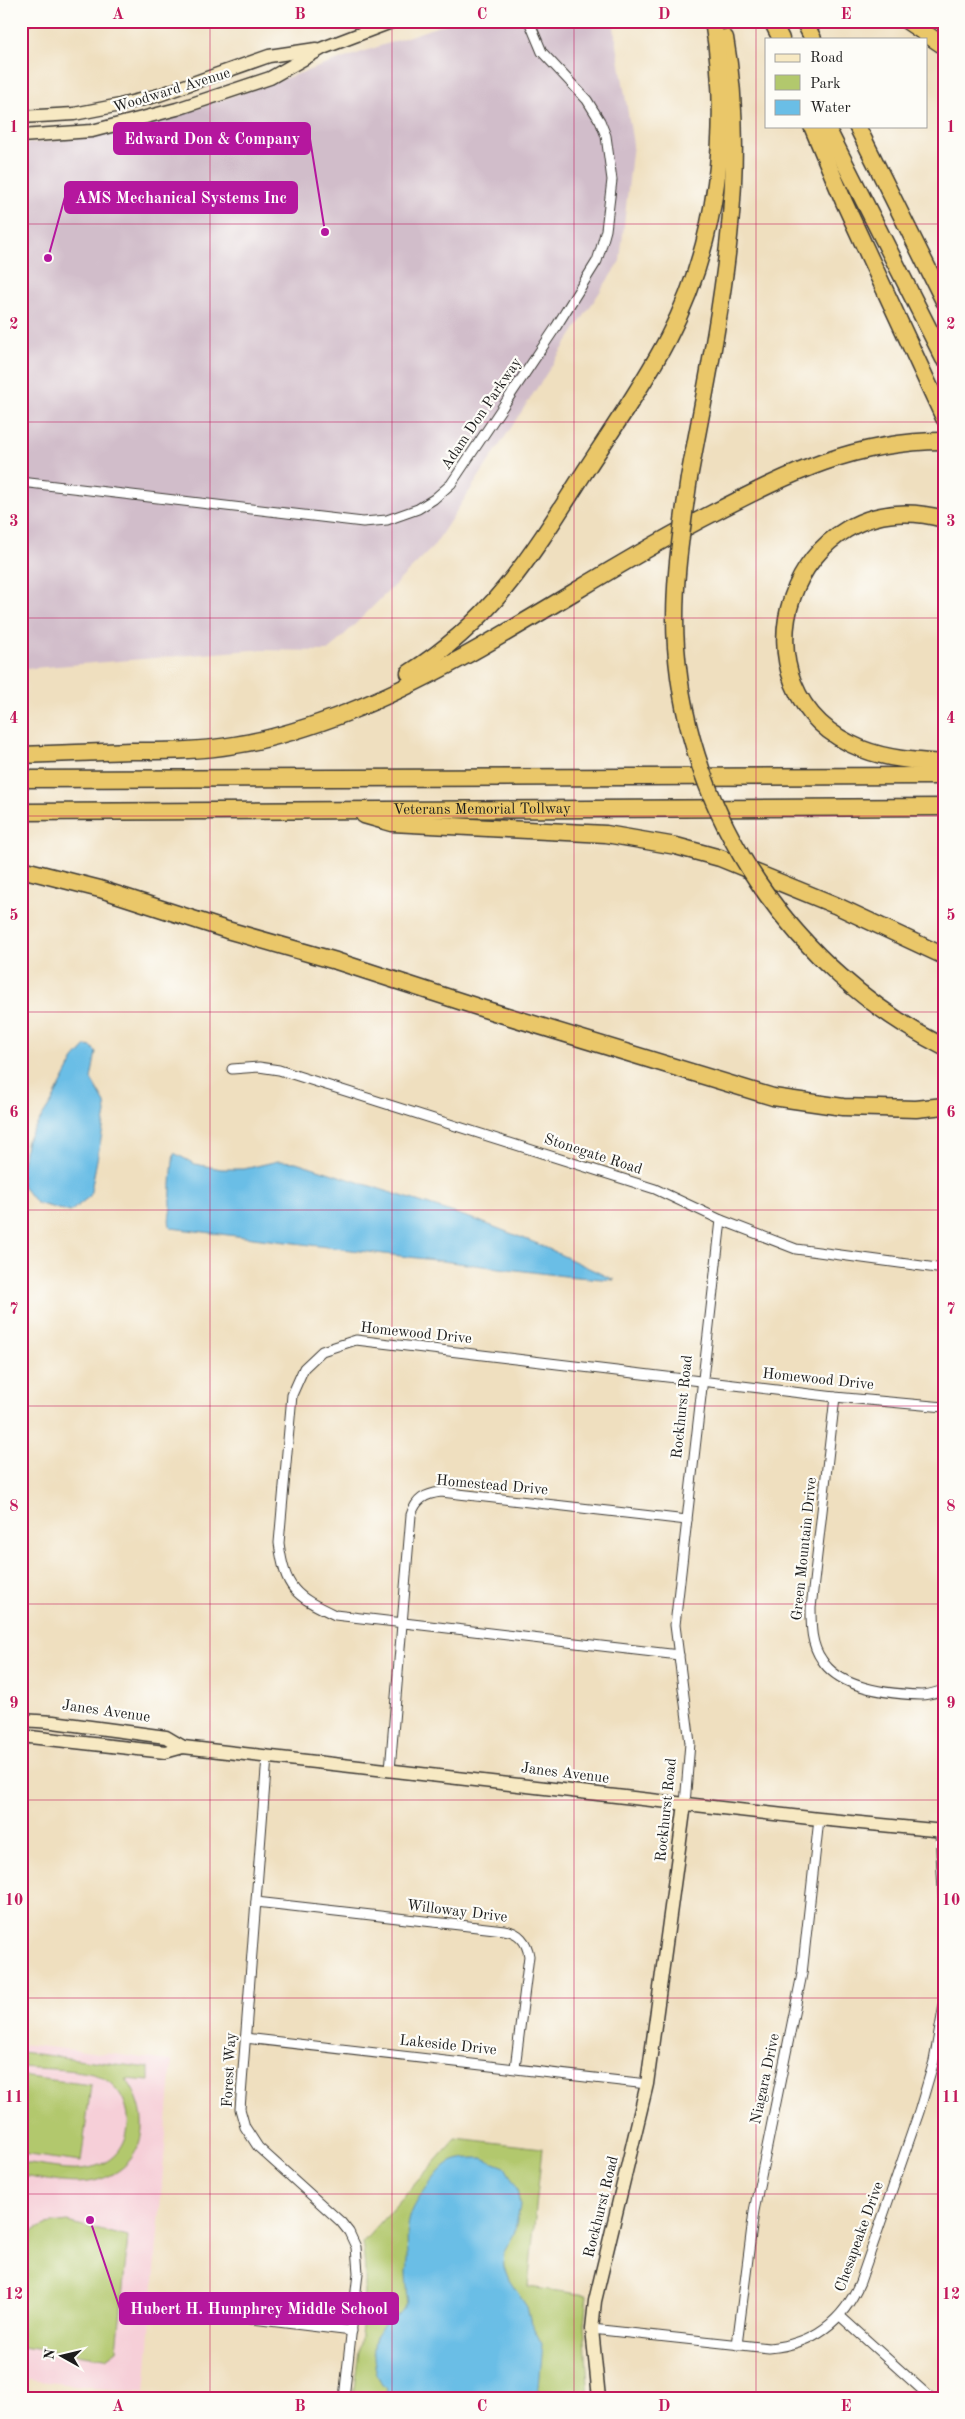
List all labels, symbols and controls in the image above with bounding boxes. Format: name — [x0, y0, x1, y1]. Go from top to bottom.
text: A — [112, 7, 124, 23]
text: B — [294, 7, 306, 23]
text: C — [477, 7, 487, 23]
text: D — [658, 7, 670, 23]
text: E — [840, 7, 852, 23]
legend — [765, 38, 928, 128]
text: Road — [810, 51, 844, 66]
street label: Woodward Avenue — [112, 66, 232, 116]
text: Park — [810, 77, 841, 92]
text: Water — [810, 101, 851, 116]
text: 1 — [9, 120, 19, 136]
text: 1 — [946, 120, 956, 136]
callout: Edward Don & Company — [114, 123, 310, 154]
text: Edward Don & Company — [124, 132, 300, 148]
callout: AMS Mechanical Systems Inc — [65, 182, 297, 213]
text: AMS Mechanical Systems Inc — [75, 191, 287, 207]
text: 2 — [9, 317, 19, 333]
text: 2 — [946, 317, 956, 333]
street label: Adam Don Parkway — [439, 355, 525, 473]
text: 3 — [9, 514, 19, 530]
text: 3 — [946, 514, 956, 530]
text: 4 — [9, 711, 19, 727]
text: 4 — [946, 711, 956, 727]
street label: Veterans Memorial Tollway — [393, 802, 571, 817]
text: 5 — [9, 908, 19, 924]
text: 5 — [946, 908, 956, 924]
text: 6 — [9, 1105, 19, 1121]
text: 6 — [946, 1105, 956, 1121]
street label: Stonegate Road — [542, 1132, 644, 1178]
text: 7 — [9, 1302, 19, 1318]
text: 7 — [946, 1302, 956, 1318]
street label: Homewood Drive — [360, 1321, 473, 1347]
street label: Rockhurst Road — [670, 1354, 696, 1460]
street label: Homewood Drive — [762, 1367, 875, 1393]
street label: Homestead Drive — [435, 1474, 549, 1498]
street label: Green Mountain Drive — [790, 1476, 820, 1621]
text: 8 — [9, 1499, 19, 1515]
text: 8 — [946, 1499, 956, 1515]
text: 9 — [9, 1696, 19, 1712]
text: 9 — [946, 1696, 956, 1712]
street label: Janes Avenue — [61, 1698, 151, 1726]
street label: Rockhurst Road — [654, 1757, 680, 1863]
street label: Janes Avenue — [520, 1761, 610, 1787]
text: 10 — [5, 1893, 23, 1909]
text: 10 — [942, 1893, 960, 1909]
street label: Willoway Drive — [406, 1898, 508, 1926]
street label: Forest Way — [221, 2032, 239, 2108]
street label: Niagara Drive — [749, 2032, 783, 2126]
street label: Lakeside Drive — [399, 2033, 497, 2059]
text: 11 — [5, 2090, 23, 2106]
text: 11 — [942, 2090, 960, 2106]
street label: Rockhurst Road — [582, 2154, 622, 2259]
street label: Chesapeake Drive — [833, 2180, 887, 2294]
text: 12 — [5, 2287, 23, 2303]
text: 12 — [942, 2287, 960, 2303]
callout: Hubert H. Humphrey Middle School — [120, 2293, 398, 2324]
text: Hubert H. Humphrey Middle School — [130, 2302, 388, 2318]
north arrow — [38, 2332, 88, 2382]
text: N — [42, 2348, 58, 2361]
text: A — [112, 2399, 124, 2415]
text: B — [294, 2399, 306, 2415]
text: C — [477, 2399, 487, 2415]
text: D — [658, 2399, 670, 2415]
text: E — [840, 2399, 852, 2415]

